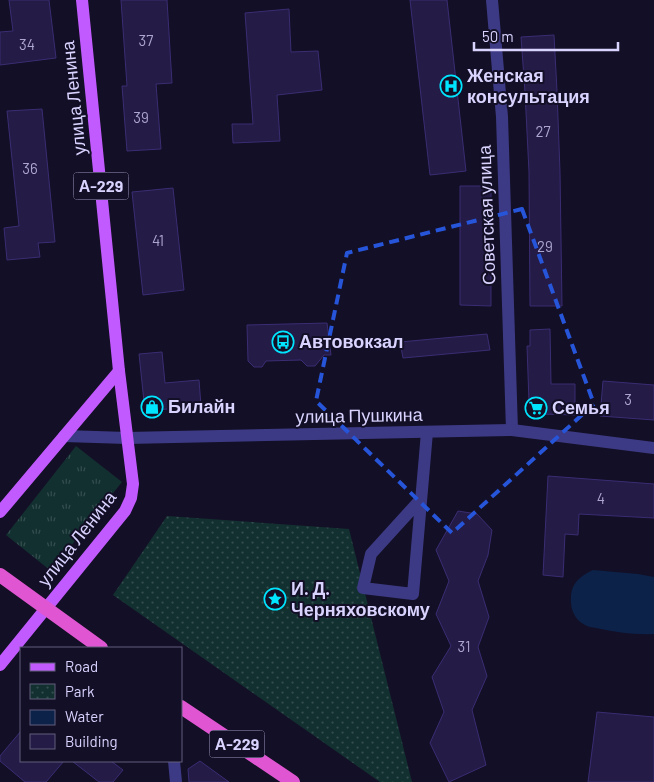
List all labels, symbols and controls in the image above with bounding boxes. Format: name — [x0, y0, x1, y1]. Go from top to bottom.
scale bar — [474, 20, 618, 52]
text: 50 m — [482, 27, 514, 45]
house number: 37 — [139, 31, 153, 49]
house number: 34 — [19, 35, 35, 53]
street label: улица Ленина — [56, 39, 90, 156]
place label: Женская консультация — [466, 64, 590, 107]
hospital icon: Женская консультация — [439, 74, 463, 98]
house number: 39 — [133, 108, 149, 126]
house number: 27 — [535, 122, 551, 140]
street label: Советская улица — [473, 144, 499, 285]
house number: 36 — [22, 159, 38, 177]
road number: А-229 — [74, 172, 128, 200]
house number: 41 — [152, 231, 164, 249]
house number: 29 — [537, 237, 553, 255]
bus stop icon: Автовокзал — [271, 330, 295, 354]
place label: Автовокзал — [299, 330, 403, 352]
house number: 3 — [624, 390, 632, 408]
shop icon: Билайн — [140, 395, 164, 419]
place label: Билайн — [168, 395, 235, 417]
supermarket icon: Семья — [524, 396, 548, 420]
place label: Семья — [552, 396, 610, 418]
street label: улица Пушкина — [295, 403, 424, 427]
street label: улица Ленина — [32, 486, 121, 590]
house number: 4 — [597, 489, 605, 507]
place label: И. Д. Черняховскому — [291, 577, 430, 620]
place icon: И. Д. Черняховскому — [263, 587, 287, 611]
house number: 31 — [458, 637, 470, 655]
legend — [20, 647, 182, 762]
text: Road — [65, 657, 98, 675]
text: Park — [65, 682, 95, 700]
text: Water — [65, 707, 104, 725]
road number: А-229 — [210, 731, 264, 758]
text: Building — [65, 732, 118, 750]

